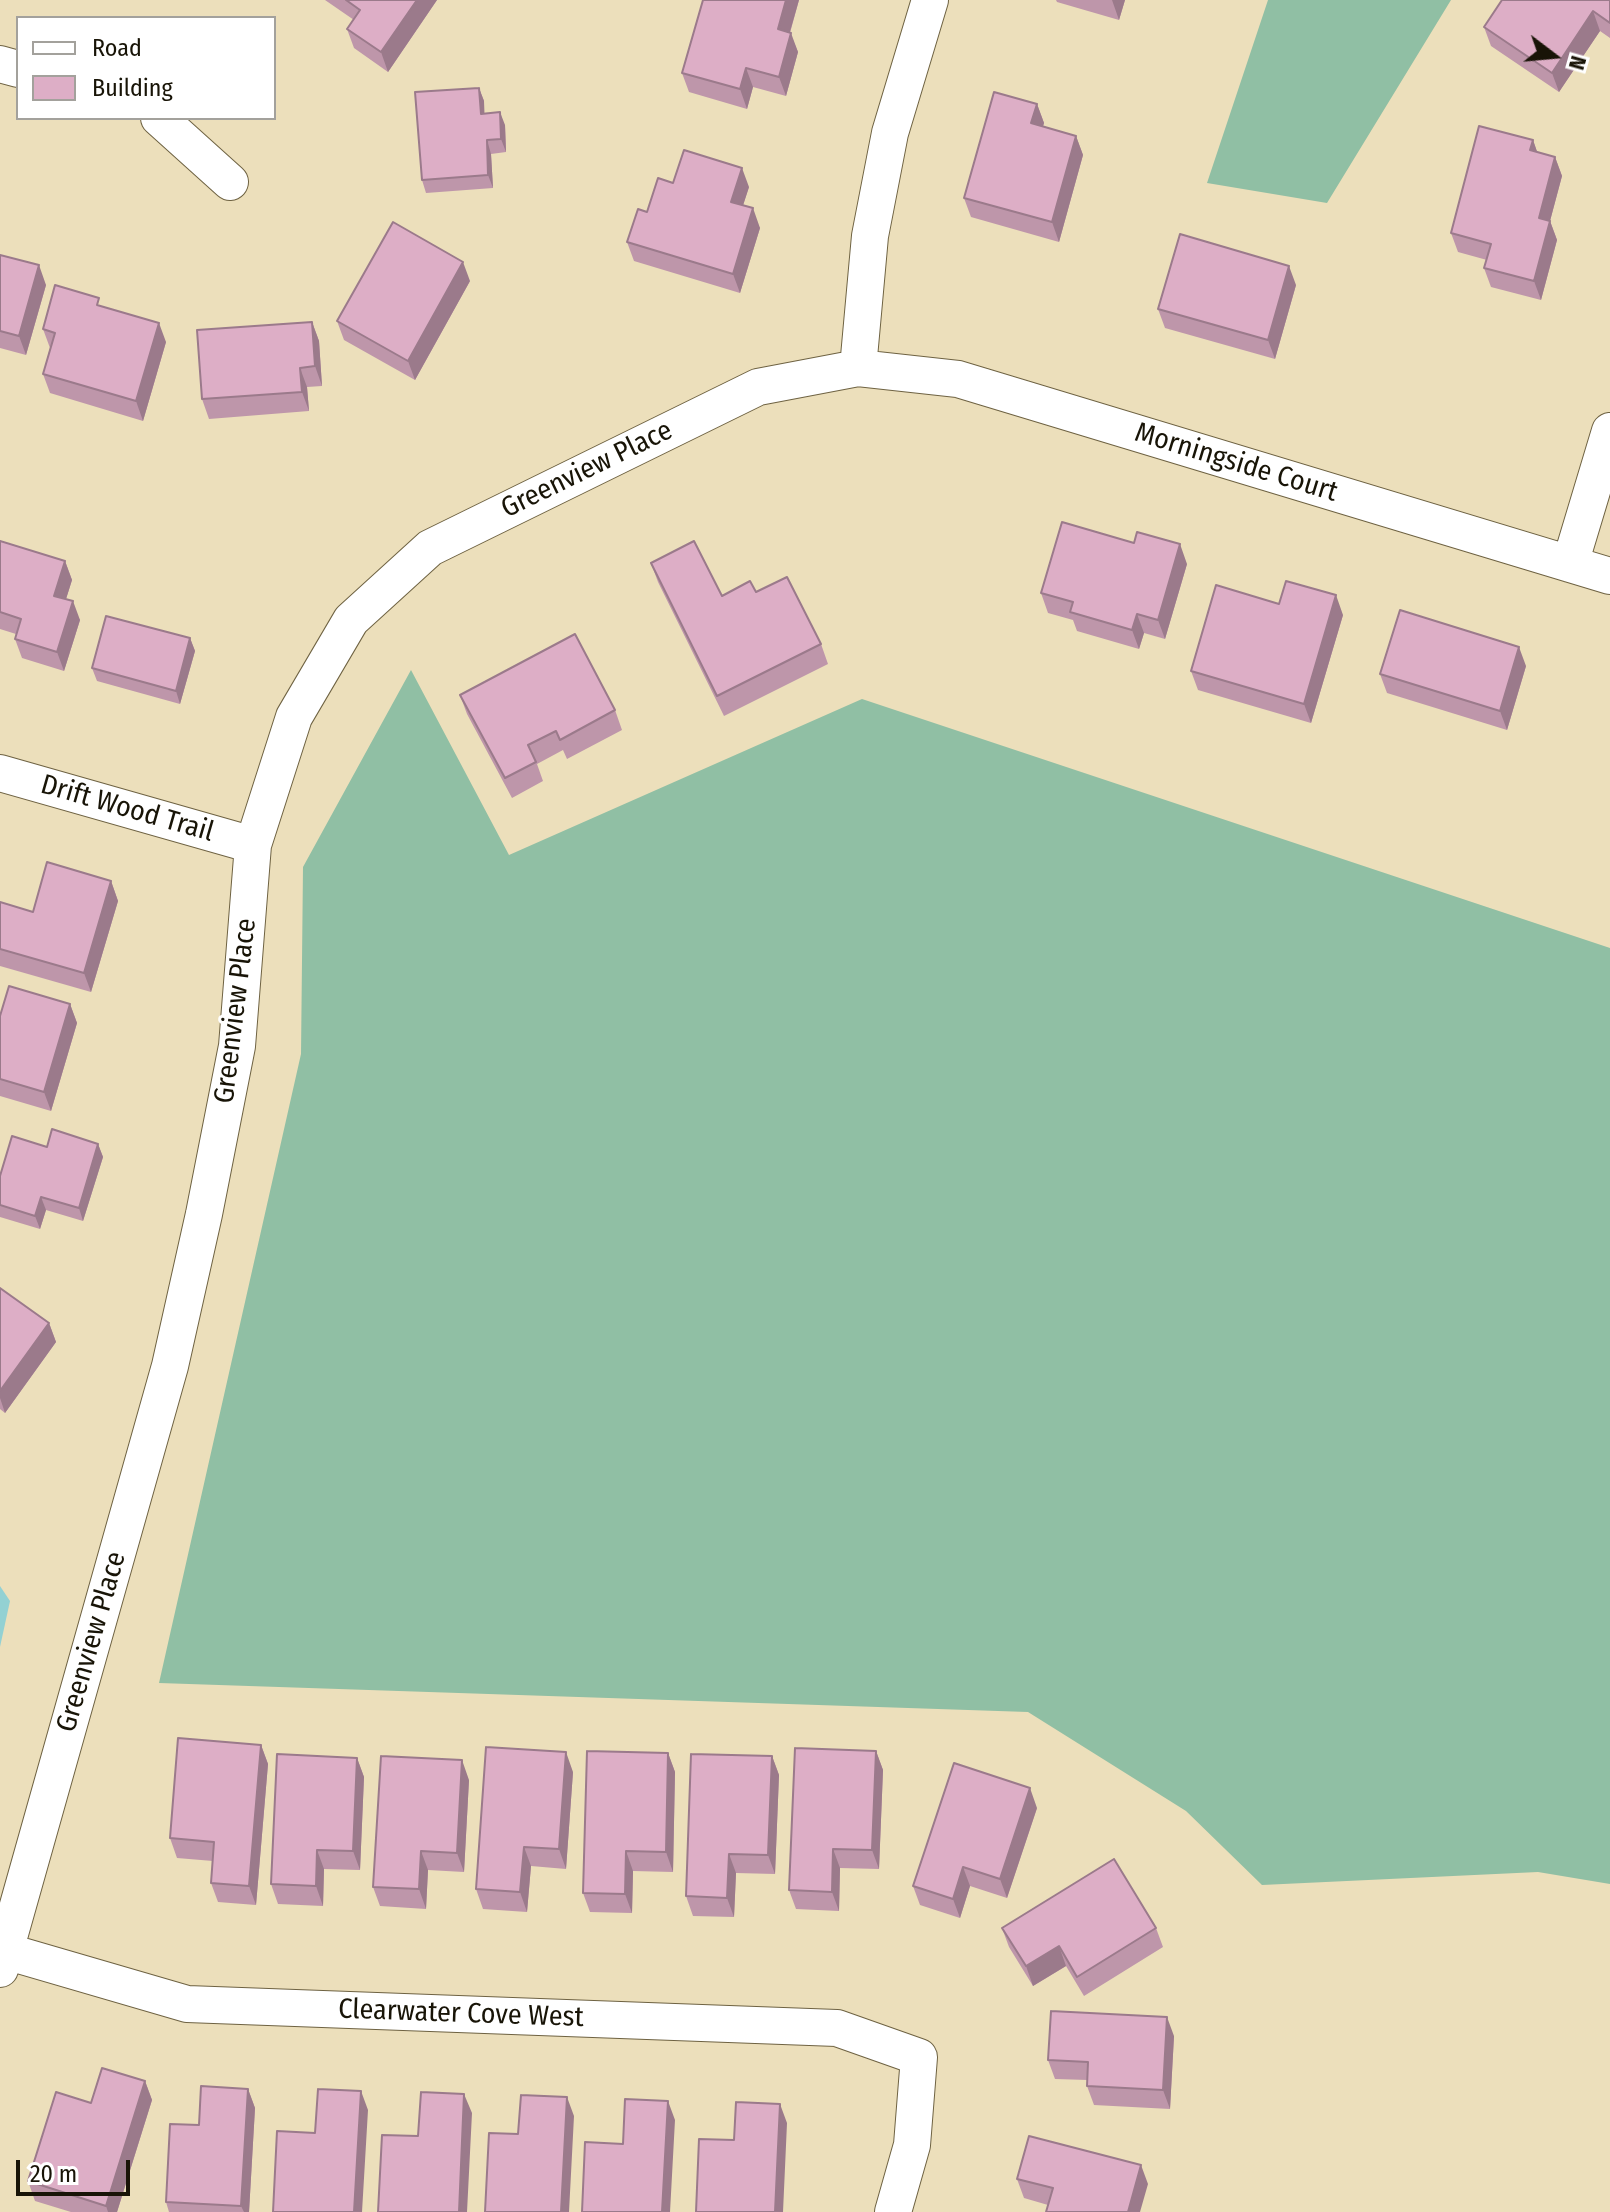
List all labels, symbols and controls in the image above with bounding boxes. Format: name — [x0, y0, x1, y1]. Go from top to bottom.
legend — [16, 16, 276, 120]
north arrow — [1514, 16, 1594, 96]
text: Road — [92, 34, 142, 62]
text: N — [1563, 53, 1592, 73]
text: Building — [92, 74, 173, 102]
street label: Greenview Place — [496, 414, 678, 526]
street label: Morningside Court — [1131, 416, 1341, 510]
street label: Drift Wood Trail — [37, 768, 217, 850]
street label: Greenview Place — [208, 917, 264, 1105]
street label: Greenview Place — [50, 1548, 134, 1736]
street label: Clearwater Cove West — [338, 1993, 584, 2035]
scale bar — [20, 2144, 134, 2194]
text: 20 m — [30, 2160, 77, 2188]

